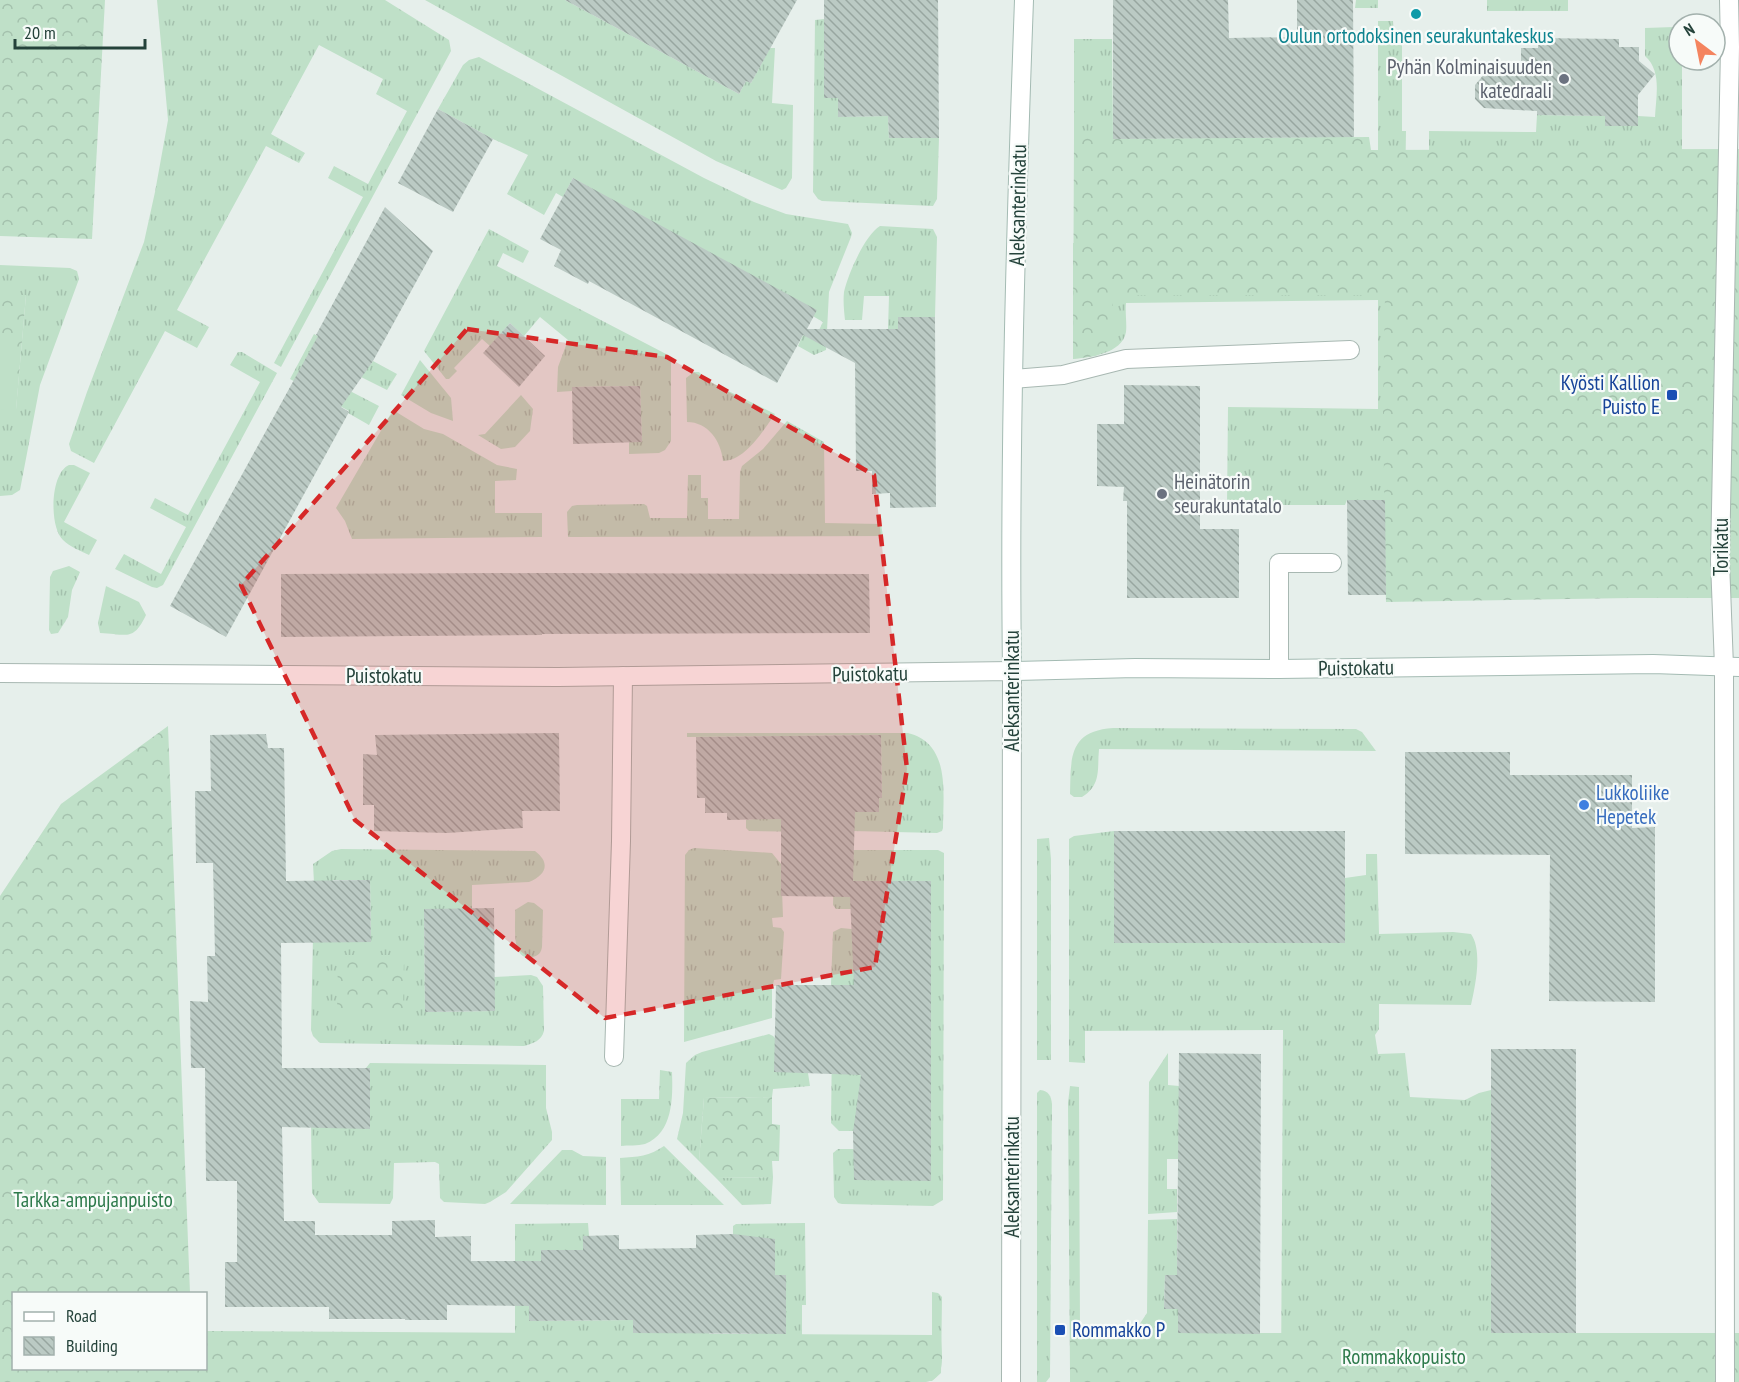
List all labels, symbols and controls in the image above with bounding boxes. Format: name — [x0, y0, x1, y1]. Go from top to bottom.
marker: Oulun ortodoksinen seurakuntakeskus — [1409, 7, 1423, 21]
scale bar — [15, 12, 146, 50]
north arrow — [1667, 12, 1727, 72]
text: N — [1680, 19, 1698, 40]
text: 20 m — [24, 21, 56, 44]
place label: Oulun ortodoksinen seurakuntakeskus — [1278, 22, 1554, 49]
place label: Pyhän Kolminaisuuden katedraali — [1387, 53, 1552, 104]
marker: Pyhän Kolminaisuuden katedraali — [1557, 72, 1571, 86]
street label: Aleksanterinkatu — [1003, 144, 1032, 266]
place label: Kyösti Kallion Puisto E — [1561, 369, 1660, 420]
marker: Kyösti Kallion Puisto E — [1665, 388, 1679, 402]
place label: Heinätorin seurakuntatalo — [1174, 468, 1282, 519]
marker: Heinätorin seurakuntatalo — [1155, 487, 1169, 501]
street label: Torikatu — [1707, 518, 1734, 576]
street label: Aleksanterinkatu — [998, 630, 1025, 752]
street label: Puistokatu — [1318, 653, 1394, 682]
street label: Puistokatu — [832, 659, 908, 688]
street label: Puistokatu — [346, 662, 422, 689]
place label: Lukkoliike Hepetek — [1596, 779, 1669, 830]
marker: Lukkoliike Hepetek — [1577, 798, 1591, 812]
street label: Aleksanterinkatu — [998, 1116, 1025, 1238]
park label: Tarkka-ampujanpuisto — [13, 1186, 173, 1213]
legend — [12, 1292, 207, 1370]
text: Road — [66, 1304, 97, 1327]
place label: Rommakko P — [1072, 1316, 1165, 1343]
marker: Rommakko P — [1053, 1323, 1067, 1337]
text: Building — [66, 1334, 118, 1357]
park label: Rommakkopuisto — [1342, 1343, 1466, 1370]

